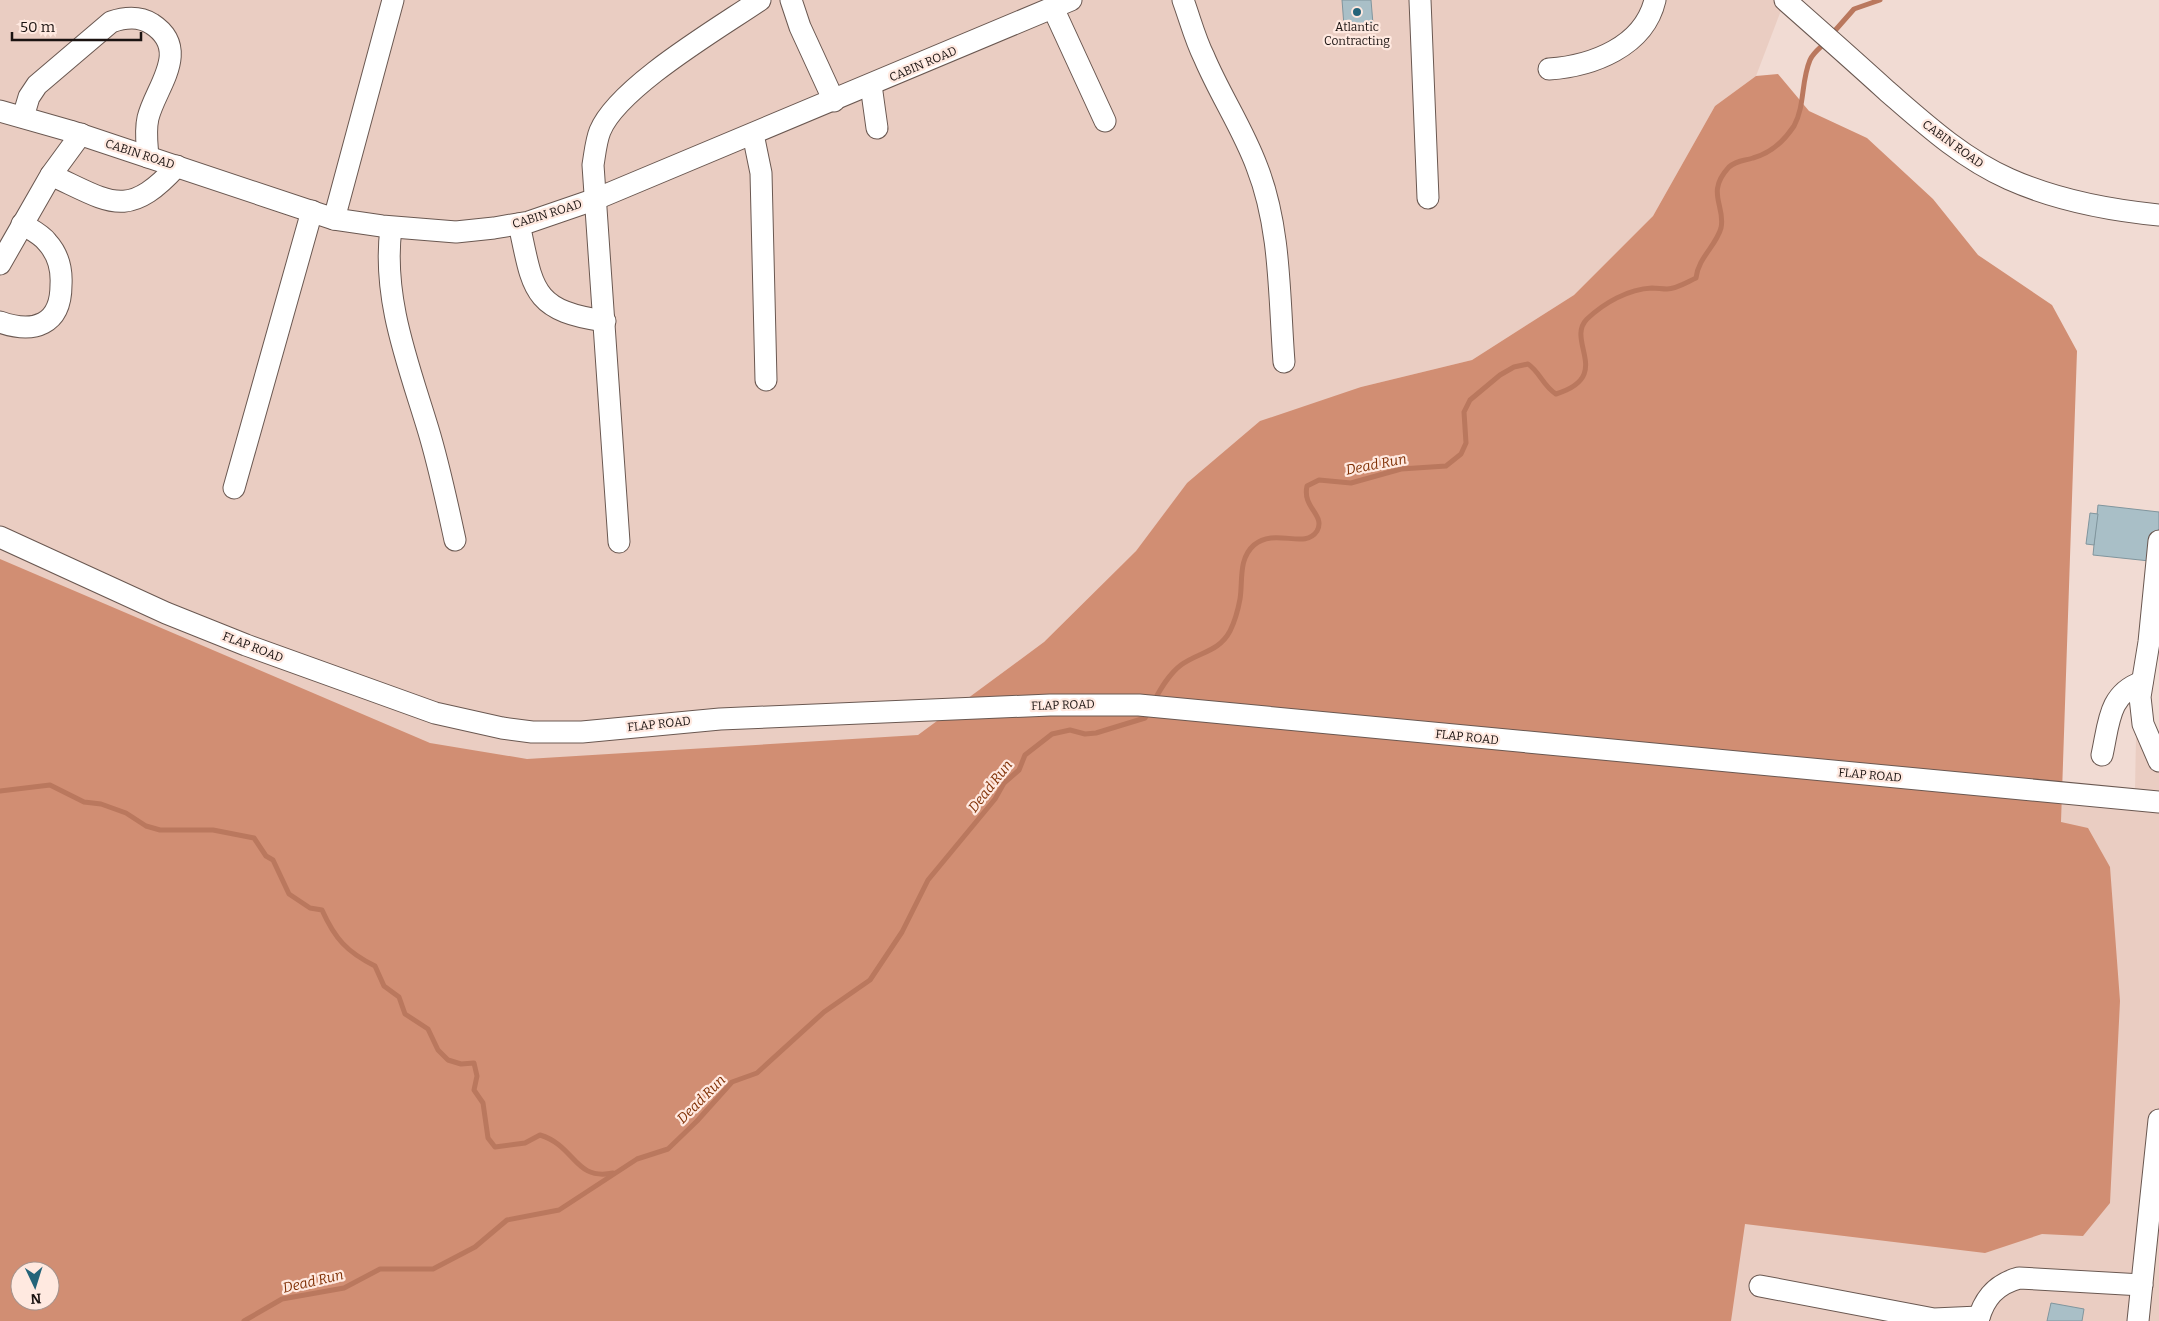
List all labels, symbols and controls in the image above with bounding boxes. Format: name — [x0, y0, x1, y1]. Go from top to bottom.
marker: Atlantic Contracting — [1351, 6, 1363, 18]
scale bar — [12, 10, 141, 42]
text: 50 m — [20, 18, 56, 36]
place label: Atlantic Contracting — [1324, 20, 1390, 48]
street label: CABIN ROAD — [887, 43, 959, 85]
street label: CABIN ROAD — [1920, 117, 1986, 171]
street label: CABIN ROAD — [104, 136, 176, 172]
street label: CABIN ROAD — [510, 197, 584, 231]
water label: Dead Run — [1344, 450, 1408, 479]
street label: FLAP ROAD — [221, 629, 285, 665]
street label: FLAP ROAD — [1031, 697, 1095, 713]
street label: FLAP ROAD — [627, 714, 691, 734]
street label: FLAP ROAD — [1435, 727, 1499, 747]
water label: Dead Run — [965, 757, 1016, 816]
street label: FLAP ROAD — [1838, 765, 1902, 785]
water label: Dead Run — [674, 1072, 729, 1127]
north arrow — [10, 1261, 60, 1311]
water label: Dead Run — [281, 1266, 345, 1297]
text: N — [30, 1290, 42, 1307]

